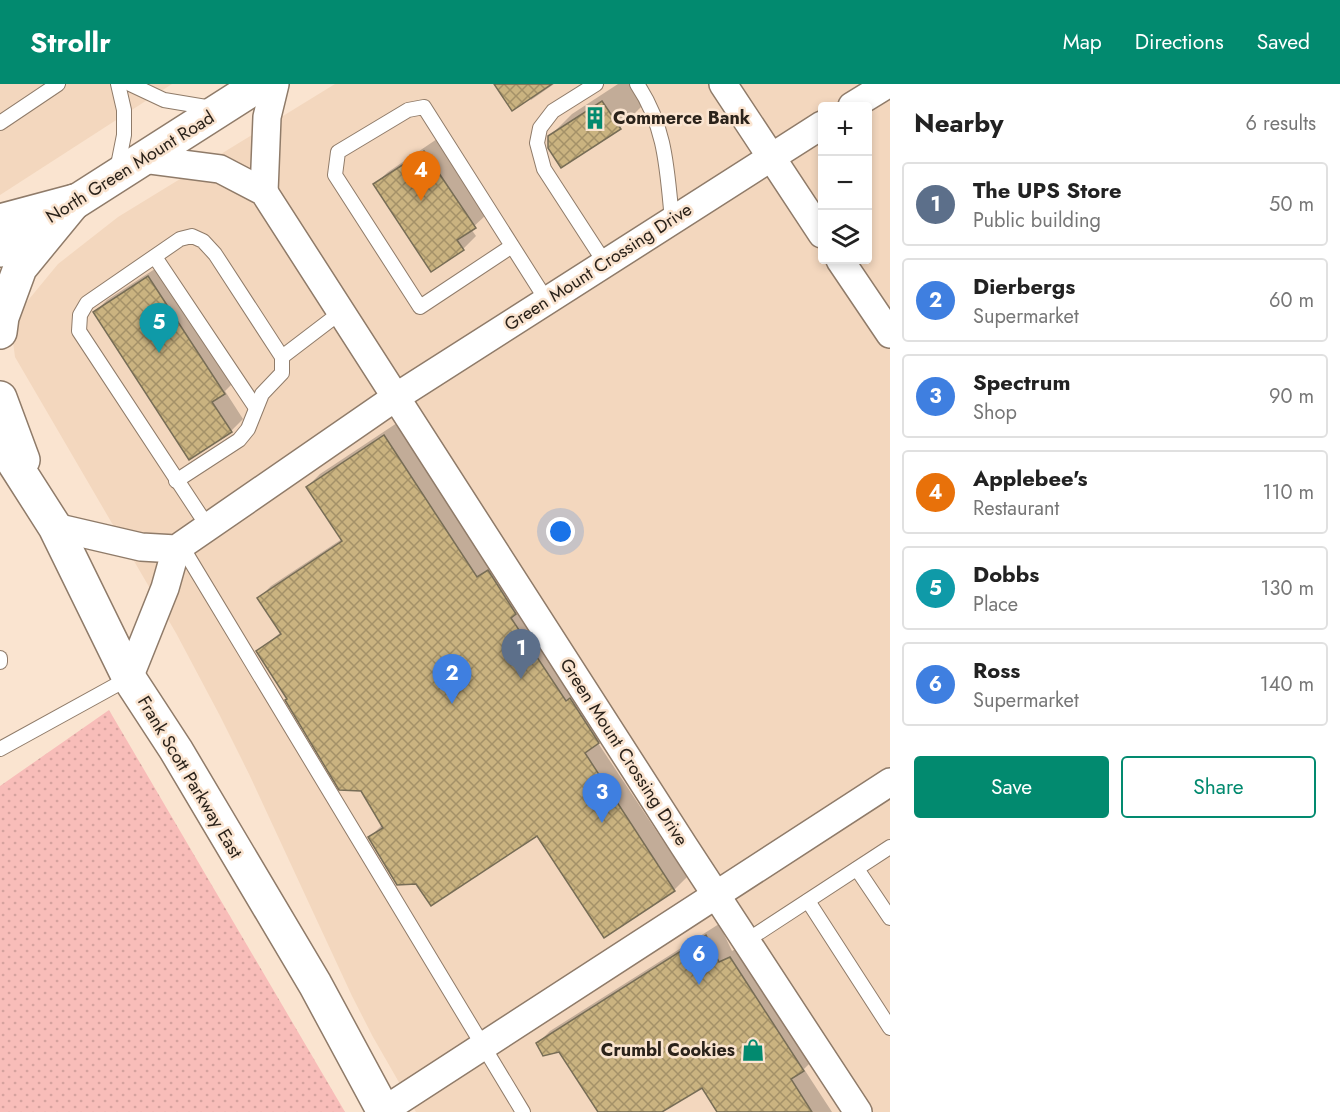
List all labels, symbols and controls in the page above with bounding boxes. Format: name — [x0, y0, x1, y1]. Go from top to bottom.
text: Strollr — [30, 22, 111, 63]
text: Map — [1063, 27, 1102, 57]
text: Directions — [1135, 27, 1224, 57]
text: Saved — [1257, 27, 1310, 57]
map controls — [818, 102, 872, 264]
button: + — [818, 102, 872, 156]
text: Nearby — [914, 104, 1003, 142]
street label: North Green Mount Road — [41, 105, 219, 229]
building icon: Commerce Bank — [582, 105, 608, 131]
place label: Commerce Bank — [613, 105, 751, 131]
text: 6 results — [1246, 109, 1316, 138]
pin: 4 — [402, 152, 440, 201]
button: − — [818, 156, 872, 210]
text: The UPS Store — [973, 174, 1122, 206]
text: 1 — [930, 190, 941, 219]
text: 50 m — [1269, 190, 1314, 219]
street label: Green Mount Crossing Drive — [499, 197, 697, 337]
text: Public building — [973, 206, 1101, 235]
button: layers — [818, 210, 872, 264]
text: Dierbergs — [973, 270, 1075, 302]
text: 2 — [929, 286, 942, 315]
text: 60 m — [1269, 286, 1314, 315]
text: Supermarket — [973, 302, 1079, 331]
pin: 5 — [140, 304, 178, 353]
text: Spectrum — [973, 366, 1071, 398]
text: 3 — [929, 382, 942, 411]
text: 90 m — [1269, 382, 1314, 411]
text: Shop — [973, 398, 1017, 427]
text: Applebee's — [973, 462, 1088, 494]
text: 4 — [929, 478, 942, 507]
text: 110 m — [1262, 478, 1314, 507]
text: Restaurant — [973, 494, 1059, 523]
your location — [546, 517, 575, 546]
text: Dobbs — [973, 558, 1039, 590]
text: 5 — [929, 574, 942, 603]
text: 130 m — [1260, 574, 1314, 603]
text: Place — [973, 590, 1018, 619]
pin: 1 — [502, 630, 540, 679]
street label: Green Mount Crossing Drive — [554, 653, 694, 851]
pin: 2 — [432, 654, 472, 704]
text: Ross — [973, 654, 1020, 686]
text: 6 — [929, 670, 942, 699]
text: 140 m — [1260, 670, 1314, 699]
text: Supermarket — [973, 686, 1079, 715]
street label: Frank Scott Parkway East — [131, 691, 249, 864]
button: Save — [914, 756, 1109, 818]
button: Share — [1121, 756, 1316, 818]
pin: 3 — [582, 774, 622, 823]
pin: 6 — [680, 936, 718, 985]
place label: Crumbl Cookies — [601, 1037, 735, 1063]
shop icon: Crumbl Cookies — [740, 1037, 766, 1063]

